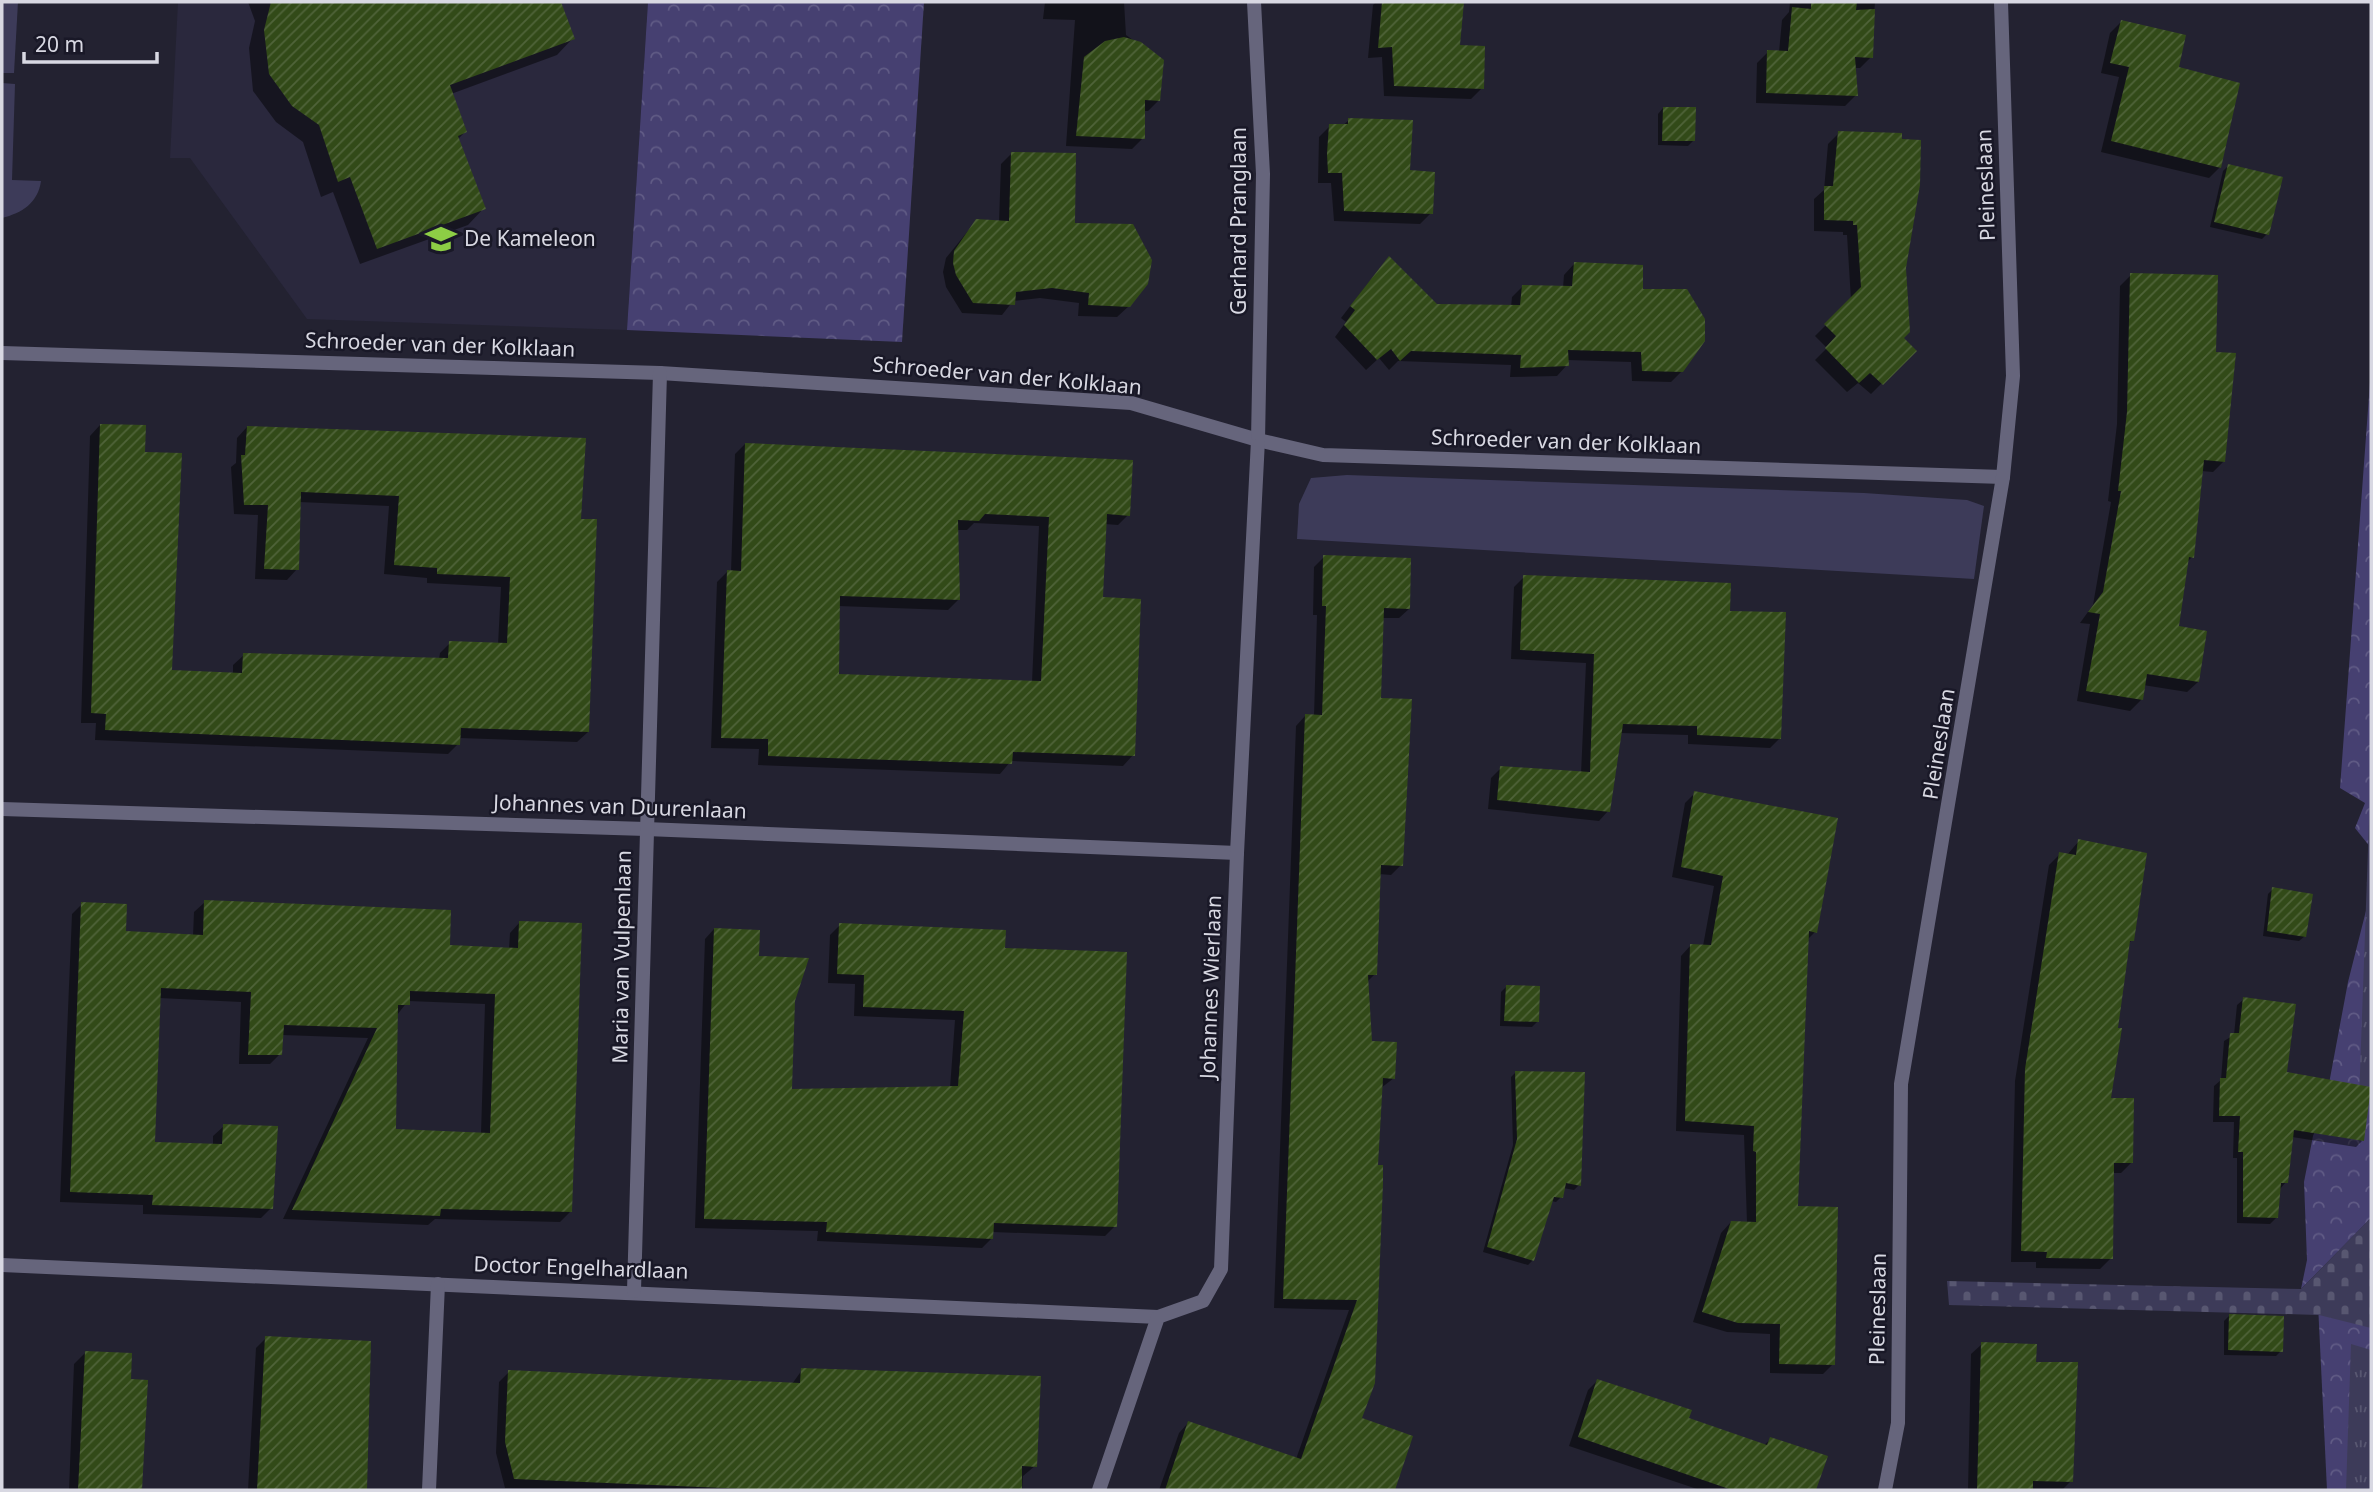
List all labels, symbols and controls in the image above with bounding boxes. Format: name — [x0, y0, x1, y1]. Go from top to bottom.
scale bar — [24, 21, 158, 65]
text: 20 m — [35, 30, 84, 58]
street label: Gerhard Pranglaan — [1224, 127, 1252, 315]
street label: Pleineslaan — [1969, 128, 2001, 242]
school or university icon: De Kameleon — [424, 222, 458, 256]
place label: De Kameleon — [464, 224, 596, 252]
street label: Schroeder van der Kolklaan — [304, 325, 576, 363]
street label: Schroeder van der Kolklaan — [871, 349, 1143, 401]
street label: Schroeder van der Kolklaan — [1430, 422, 1702, 460]
street label: Pleineslaan — [1915, 686, 1961, 801]
street label: Johannes van Duurenlaan — [491, 788, 747, 824]
street label: Maria van Vulpenlaan — [605, 850, 637, 1064]
street label: Johannes Wierlaan — [1193, 895, 1227, 1081]
street label: Doctor Engelhardlaan — [473, 1249, 689, 1285]
street label: Pleineslaan — [1862, 1253, 1892, 1365]

